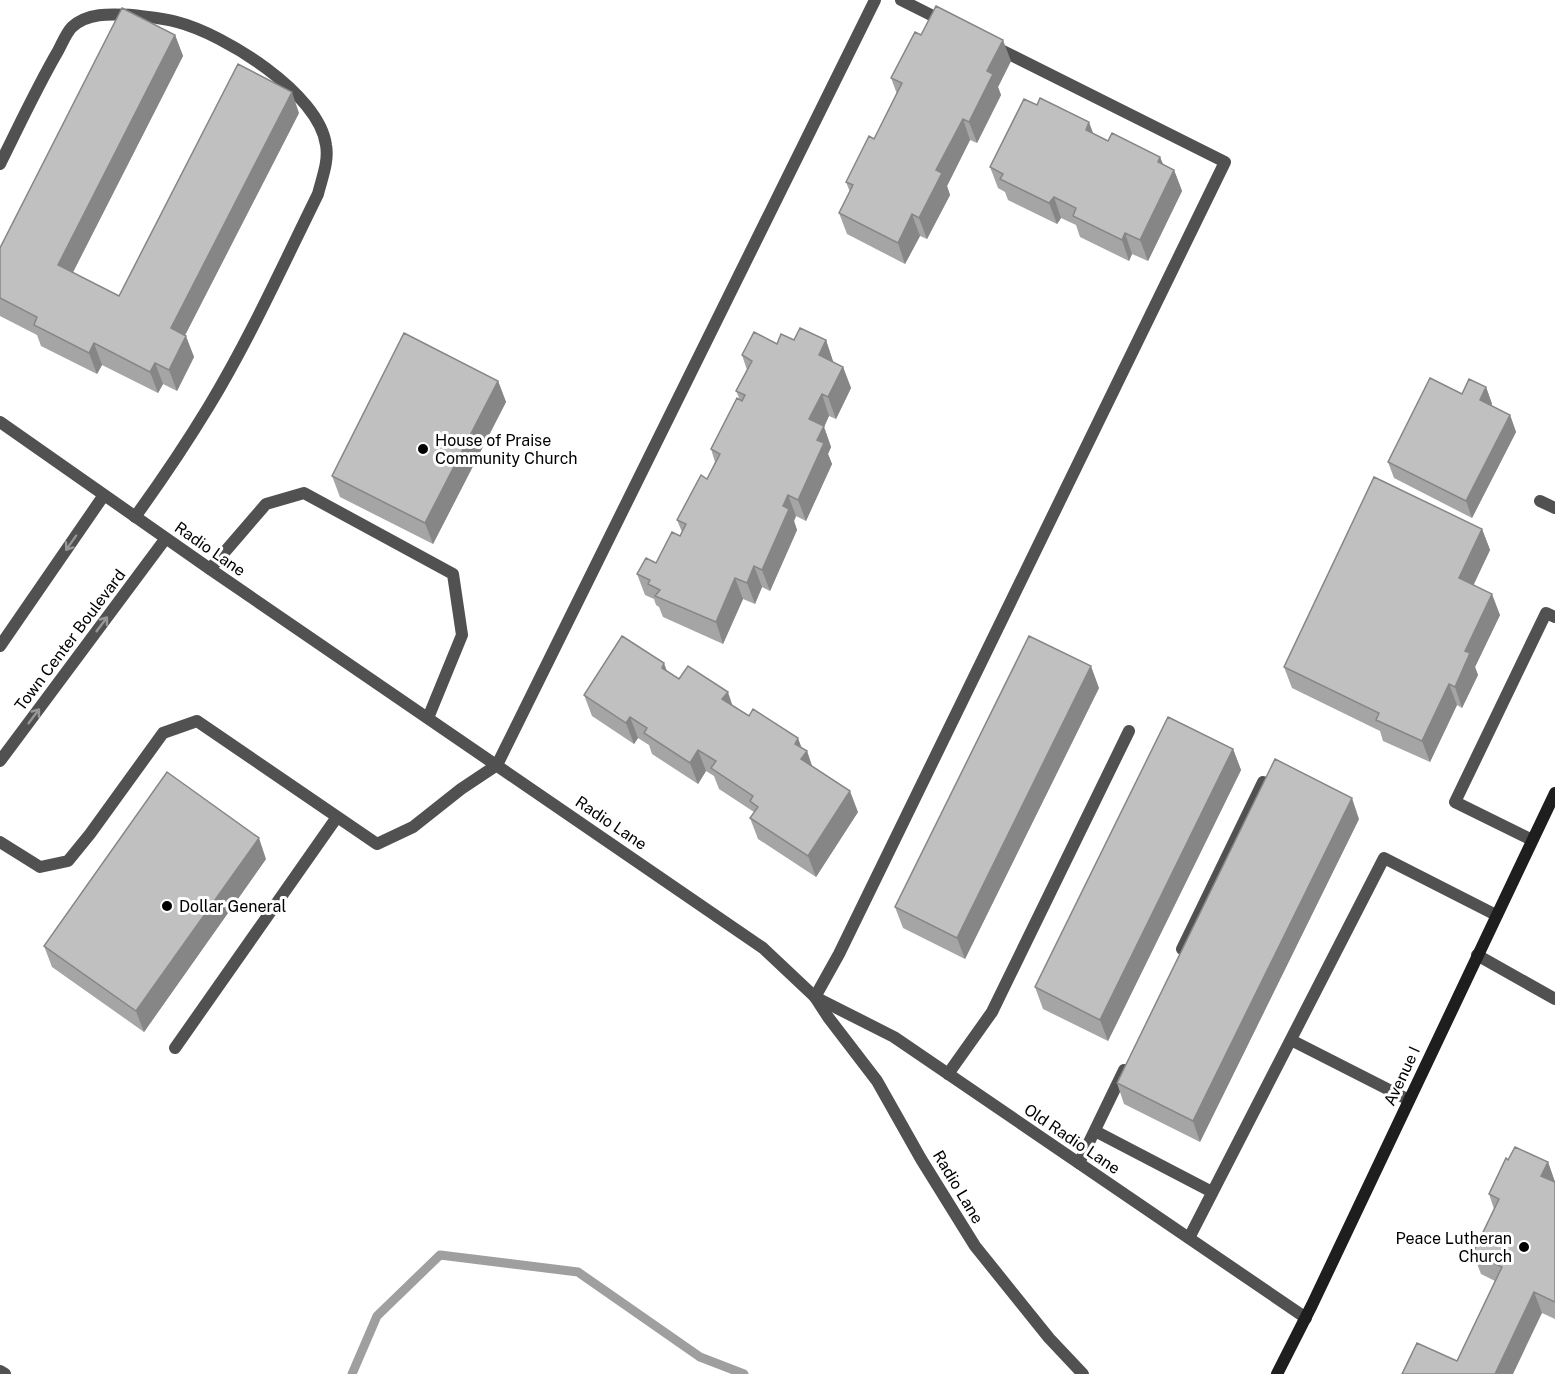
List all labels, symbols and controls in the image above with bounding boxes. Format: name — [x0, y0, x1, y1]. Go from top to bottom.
place label: House of Praise Community Church — [435, 431, 578, 468]
marker: House of Praise Community Church — [416, 442, 430, 456]
street label: Radio Lane — [171, 518, 249, 580]
one-way arrow — [65, 535, 77, 551]
street label: Town Center Boulevard — [11, 566, 129, 714]
one-way arrow — [95, 616, 108, 632]
one-way arrow — [27, 708, 40, 724]
street label: Radio Lane — [572, 792, 650, 854]
place label: Dollar General — [179, 897, 286, 916]
marker: Dollar General — [160, 899, 174, 913]
street label: Avenue I — [1380, 1043, 1424, 1109]
street label: Old Radio Lane — [1020, 1100, 1124, 1178]
street label: Radio Lane — [929, 1147, 987, 1227]
place label: Peace Lutheran Church — [1396, 1229, 1512, 1266]
marker: Peace Lutheran Church — [1517, 1240, 1531, 1254]

